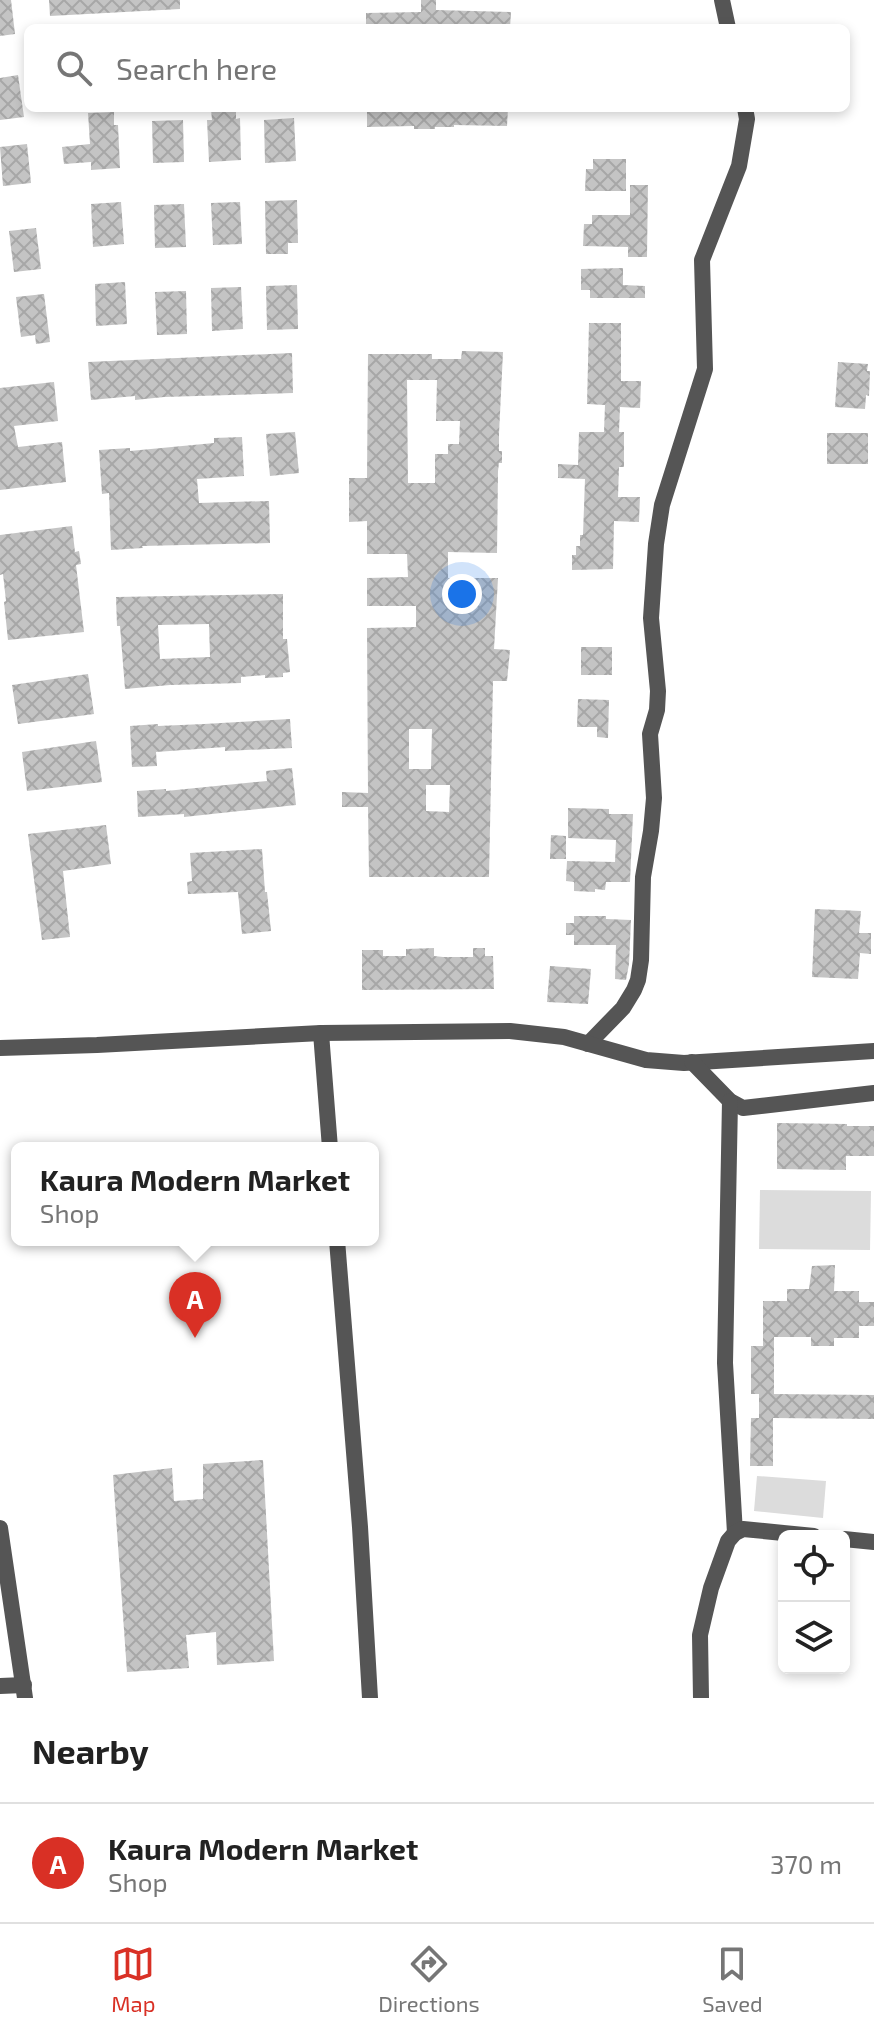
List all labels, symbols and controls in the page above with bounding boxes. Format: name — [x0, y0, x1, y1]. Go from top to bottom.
search box — [24, 24, 850, 112]
icon: search — [52, 46, 96, 90]
text: Search here — [116, 50, 277, 86]
your location — [442, 574, 482, 614]
popup — [11, 1142, 379, 1246]
text: Kaura Modern Market — [40, 1161, 350, 1197]
text: Shop — [40, 1197, 99, 1228]
pin: A — [169, 1272, 221, 1338]
map controls — [778, 1530, 850, 1674]
button: locate — [778, 1530, 850, 1602]
button: layers — [778, 1602, 850, 1674]
text: Nearby — [32, 1730, 149, 1771]
text: Kaura Modern Market — [108, 1830, 418, 1866]
text: A — [50, 1848, 66, 1879]
text: 370 m — [770, 1848, 842, 1879]
text: Shop — [108, 1866, 168, 1897]
tab: Map — [111, 1942, 155, 2016]
tab: Directions — [378, 1942, 480, 2016]
tab: Saved — [702, 1942, 763, 2016]

